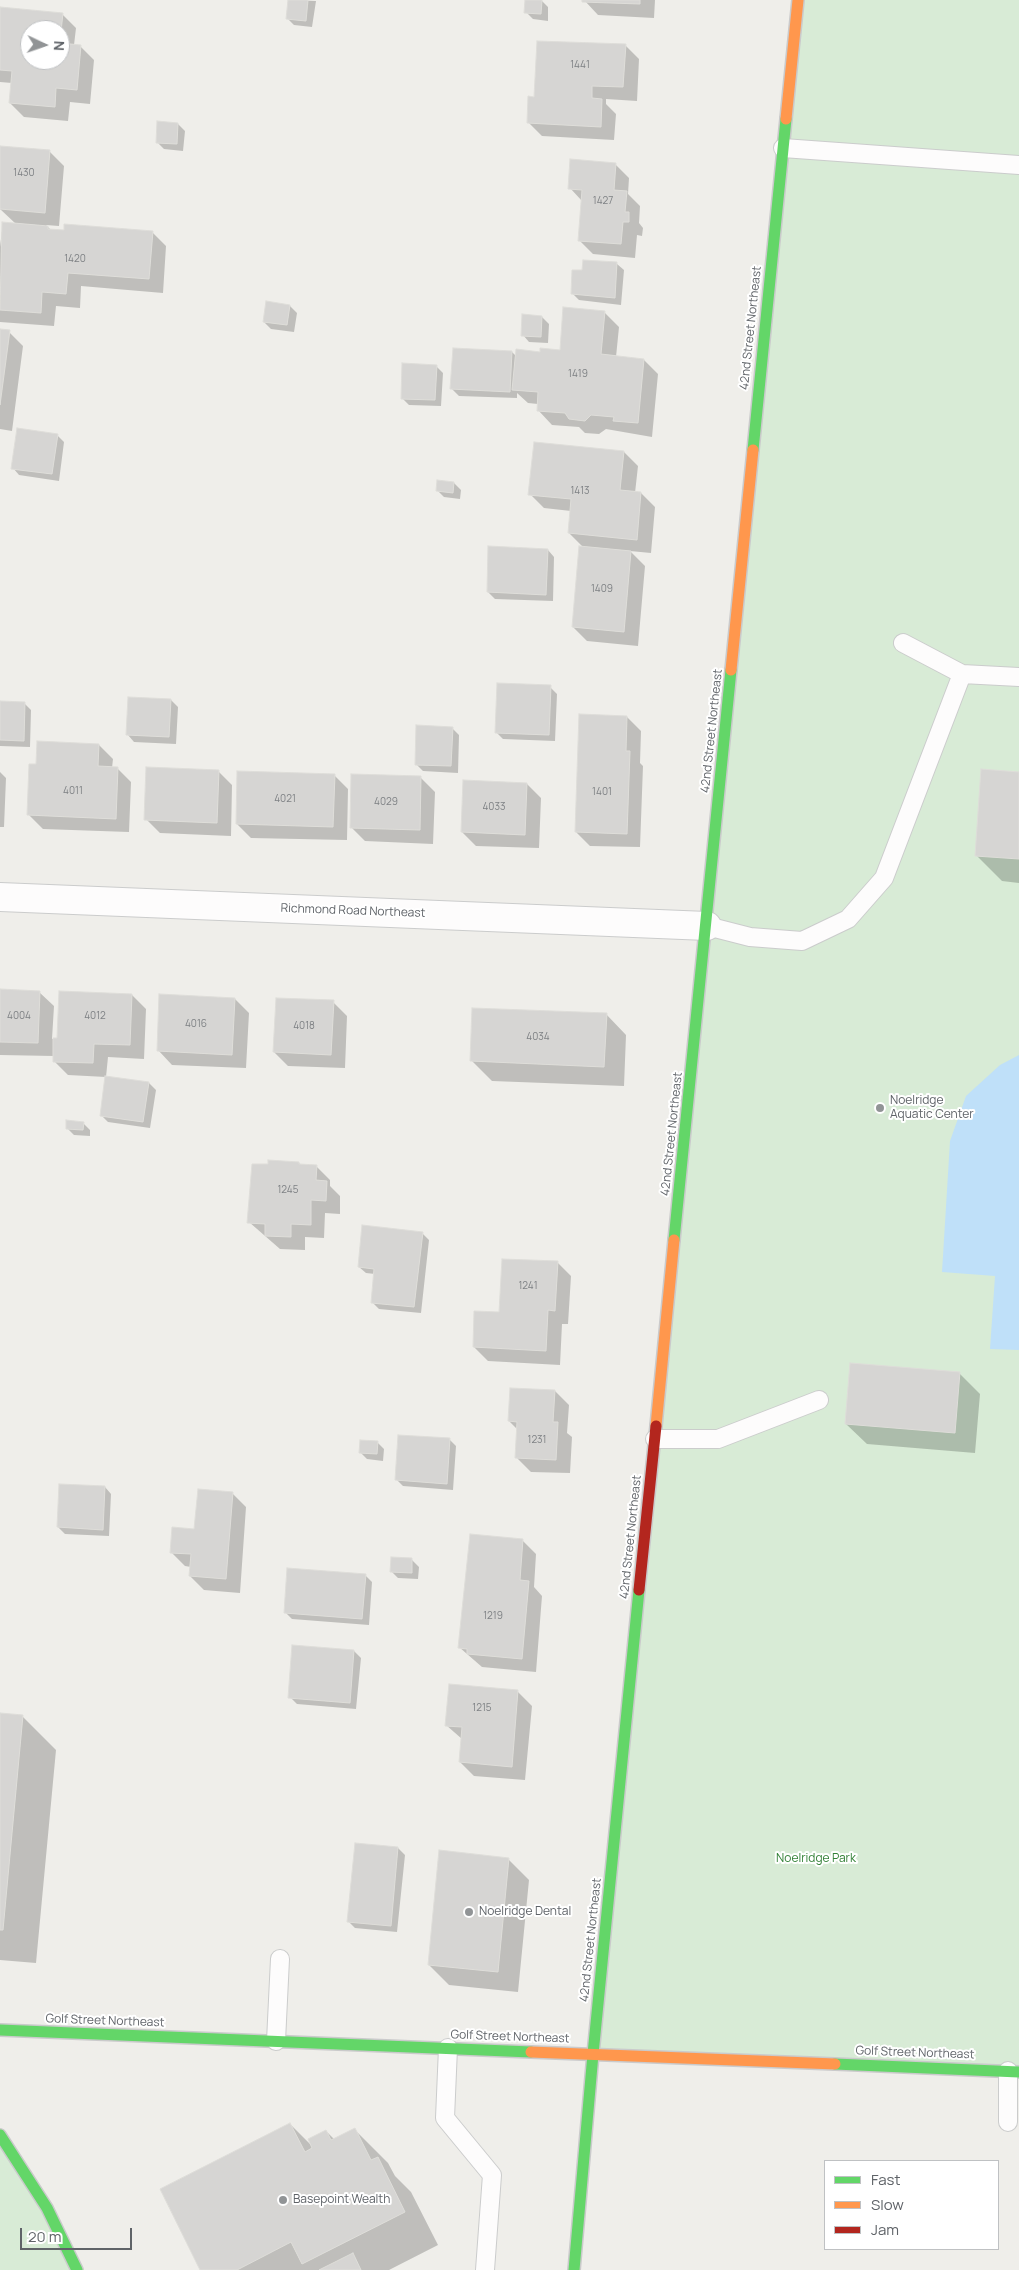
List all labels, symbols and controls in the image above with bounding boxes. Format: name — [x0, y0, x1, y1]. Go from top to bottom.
north arrow — [20, 20, 70, 70]
text: N — [50, 40, 69, 51]
house number: 1441 — [570, 59, 590, 71]
house number: 1430 — [13, 167, 35, 179]
house number: 1427 — [593, 195, 613, 207]
house number: 1420 — [64, 253, 86, 265]
street label: 42nd Street Northeast — [737, 265, 765, 391]
house number: 1419 — [568, 368, 588, 380]
house number: 1413 — [570, 485, 590, 497]
house number: 1409 — [591, 583, 613, 595]
street label: 42nd Street Northeast — [698, 668, 726, 794]
house number: 4011 — [63, 785, 83, 797]
house number: 1401 — [592, 786, 612, 798]
house number: 4021 — [274, 793, 296, 805]
house number: 4029 — [374, 796, 398, 808]
house number: 4033 — [482, 801, 506, 813]
street label: Richmond Road Northeast — [280, 901, 426, 921]
house number: 4004 — [7, 1010, 31, 1022]
house number: 4012 — [84, 1010, 106, 1022]
house number: 4016 — [185, 1018, 207, 1030]
house number: 4018 — [293, 1020, 315, 1032]
house number: 4034 — [526, 1031, 550, 1043]
street label: 42nd Street Northeast — [658, 1071, 686, 1197]
place label: Noelridge Aquatic Center — [890, 1094, 974, 1122]
marker: Noelridge Aquatic Center — [874, 1102, 886, 1114]
house number: 1245 — [277, 1184, 299, 1196]
house number: 1241 — [518, 1280, 538, 1292]
house number: 1231 — [527, 1434, 547, 1446]
street label: 42nd Street Northeast — [617, 1474, 645, 1600]
house number: 1219 — [483, 1610, 503, 1622]
house number: 1215 — [472, 1702, 492, 1714]
park label: Noelridge Park — [776, 1852, 856, 1866]
street label: 42nd Street Northeast — [577, 1877, 605, 2003]
place label: Noelridge Dental — [479, 1905, 571, 1919]
marker: Noelridge Dental — [463, 1906, 475, 1918]
street label: Golf Street Northeast — [45, 2012, 165, 2030]
street label: Golf Street Northeast — [450, 2028, 570, 2046]
street label: Golf Street Northeast — [855, 2044, 975, 2062]
legend — [824, 2160, 999, 2250]
text: Fast — [871, 2169, 900, 2190]
place label: Basepoint Wealth — [293, 2193, 390, 2207]
marker: Basepoint Wealth — [277, 2194, 289, 2206]
text: Slow — [871, 2194, 904, 2215]
scale bar — [22, 2218, 135, 2250]
text: Jam — [871, 2219, 899, 2240]
text: 20 m — [28, 2226, 61, 2247]

